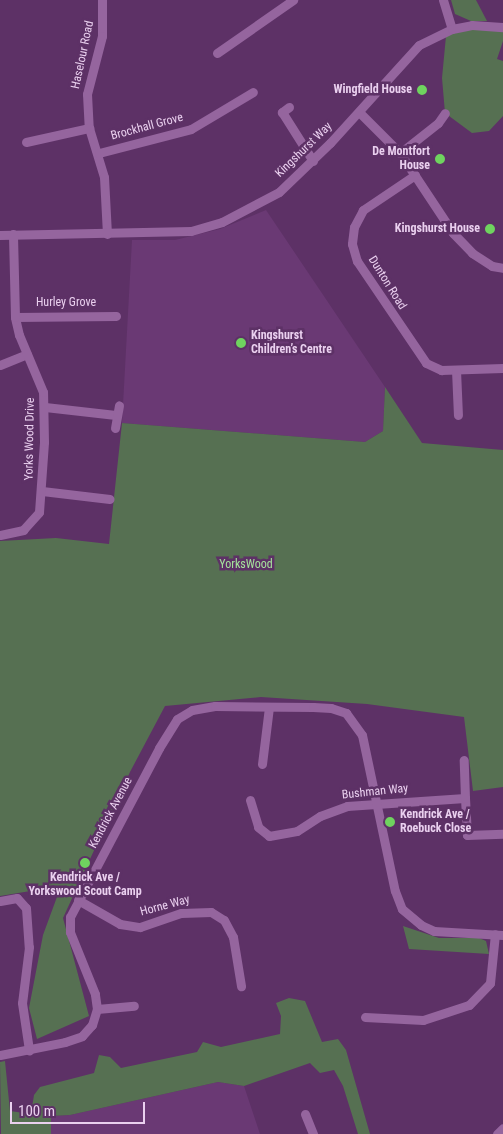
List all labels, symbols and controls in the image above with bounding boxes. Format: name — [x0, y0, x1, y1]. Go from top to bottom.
street label: Haselour Road — [69, 20, 97, 90]
place label: Wingfield House — [334, 83, 412, 97]
marker: Wingfield House — [416, 84, 428, 96]
street label: Brockhall Grove — [109, 110, 185, 144]
street label: Kingshurst Way — [273, 119, 335, 181]
place label: De Montfort House — [372, 145, 430, 173]
marker: De Montfort House — [434, 153, 446, 165]
place label: Kingshurst House — [395, 222, 480, 236]
marker: Kingshurst House — [484, 223, 496, 235]
street label: Dunton Road — [365, 253, 409, 313]
street label: Hurley Grove — [36, 296, 96, 310]
place label: Kingshurst Children’s Centre — [251, 329, 332, 357]
marker: Kingshurst Children’s Centre — [235, 337, 247, 349]
street label: Yorks Wood Drive — [22, 397, 38, 481]
park label: YorksWood — [219, 558, 273, 572]
street label: Kendrick Avenue — [86, 775, 136, 851]
street label: Bushman Way — [341, 781, 409, 803]
place label: Kendrick Ave / Roebuck Close — [400, 808, 471, 836]
marker: Kendrick Ave / Roebuck Close — [384, 816, 396, 828]
marker: Kendrick Ave / Yorkswood Scout Camp — [79, 857, 91, 869]
place label: Kendrick Ave / Yorkswood Scout Camp — [28, 871, 142, 899]
street label: Horne Way — [139, 892, 191, 920]
scale bar — [12, 1092, 148, 1124]
text: 100 m — [18, 1102, 55, 1120]

